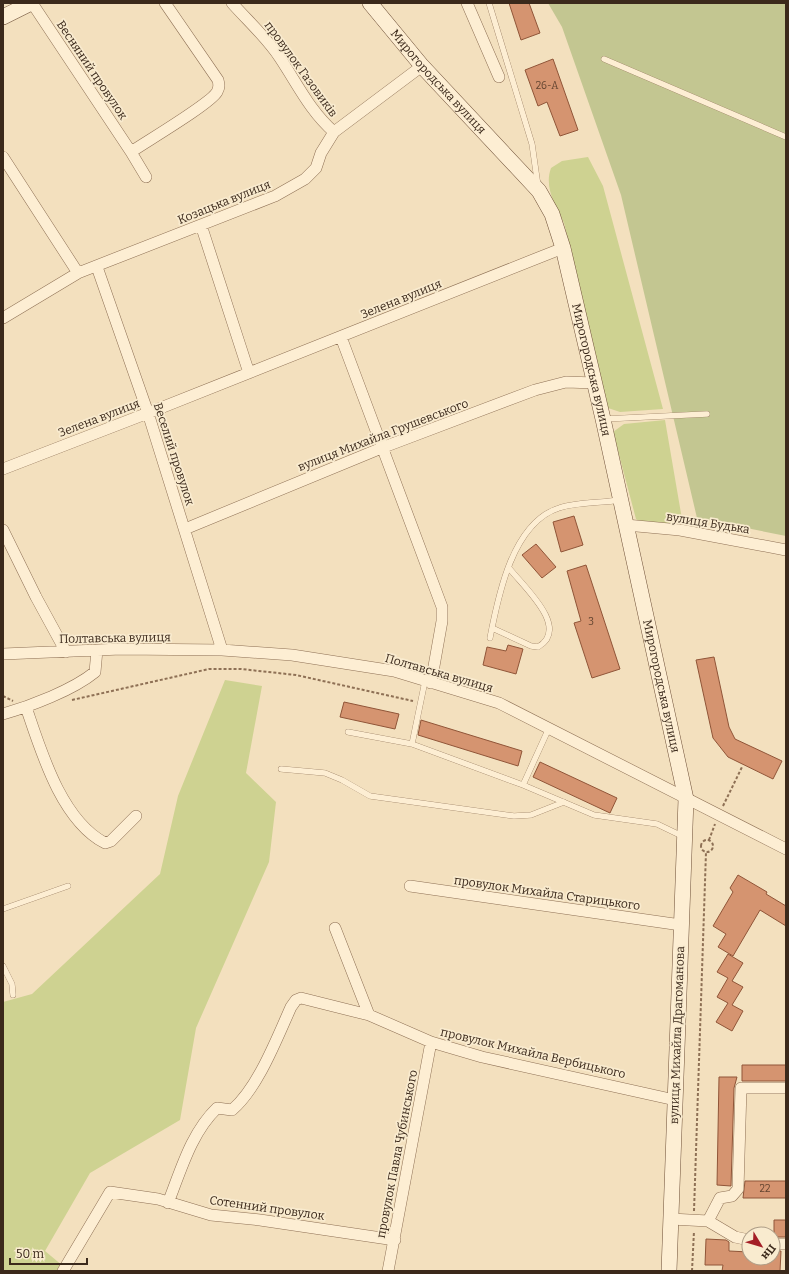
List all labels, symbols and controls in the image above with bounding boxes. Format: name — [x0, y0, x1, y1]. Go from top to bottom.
street label: Весняний провулок — [54, 18, 130, 122]
street label: провулок Газовиків — [262, 18, 341, 120]
street label: Мирогородська вулиця — [388, 26, 489, 137]
house number: 26-А — [536, 80, 559, 92]
street label: Козацька вулиця — [176, 177, 273, 227]
street label: Зелена вулиця — [359, 276, 444, 322]
street label: Мирогородська вулиця — [569, 302, 614, 438]
street label: Зелена вулиця — [56, 396, 142, 440]
street label: вулиця Михайла Грушевського — [296, 396, 470, 474]
street label: Веселий провулок — [151, 401, 197, 507]
street label: вулиця Будька — [665, 509, 751, 537]
house number: 3 — [588, 616, 594, 628]
street label: Мирогородська вулиця — [640, 618, 683, 754]
street label: Полтавська вулиця — [59, 630, 171, 646]
street label: Полтавська вулиця — [383, 651, 495, 695]
street label: провулок Михайла Старицького — [453, 873, 641, 913]
street label: вулиця Михайла Драгоманова — [667, 945, 687, 1124]
street label: провулок Михайла Вербицького — [439, 1025, 627, 1081]
street label: провулок Павла Чубинського — [374, 1069, 420, 1239]
house number: 22 — [760, 1183, 770, 1195]
street label: Сотенний провулок — [209, 1193, 325, 1223]
north arrow — [741, 1226, 781, 1266]
scale bar — [10, 1240, 87, 1266]
text: Пн — [758, 1242, 779, 1263]
text: 50 m — [16, 1247, 45, 1261]

